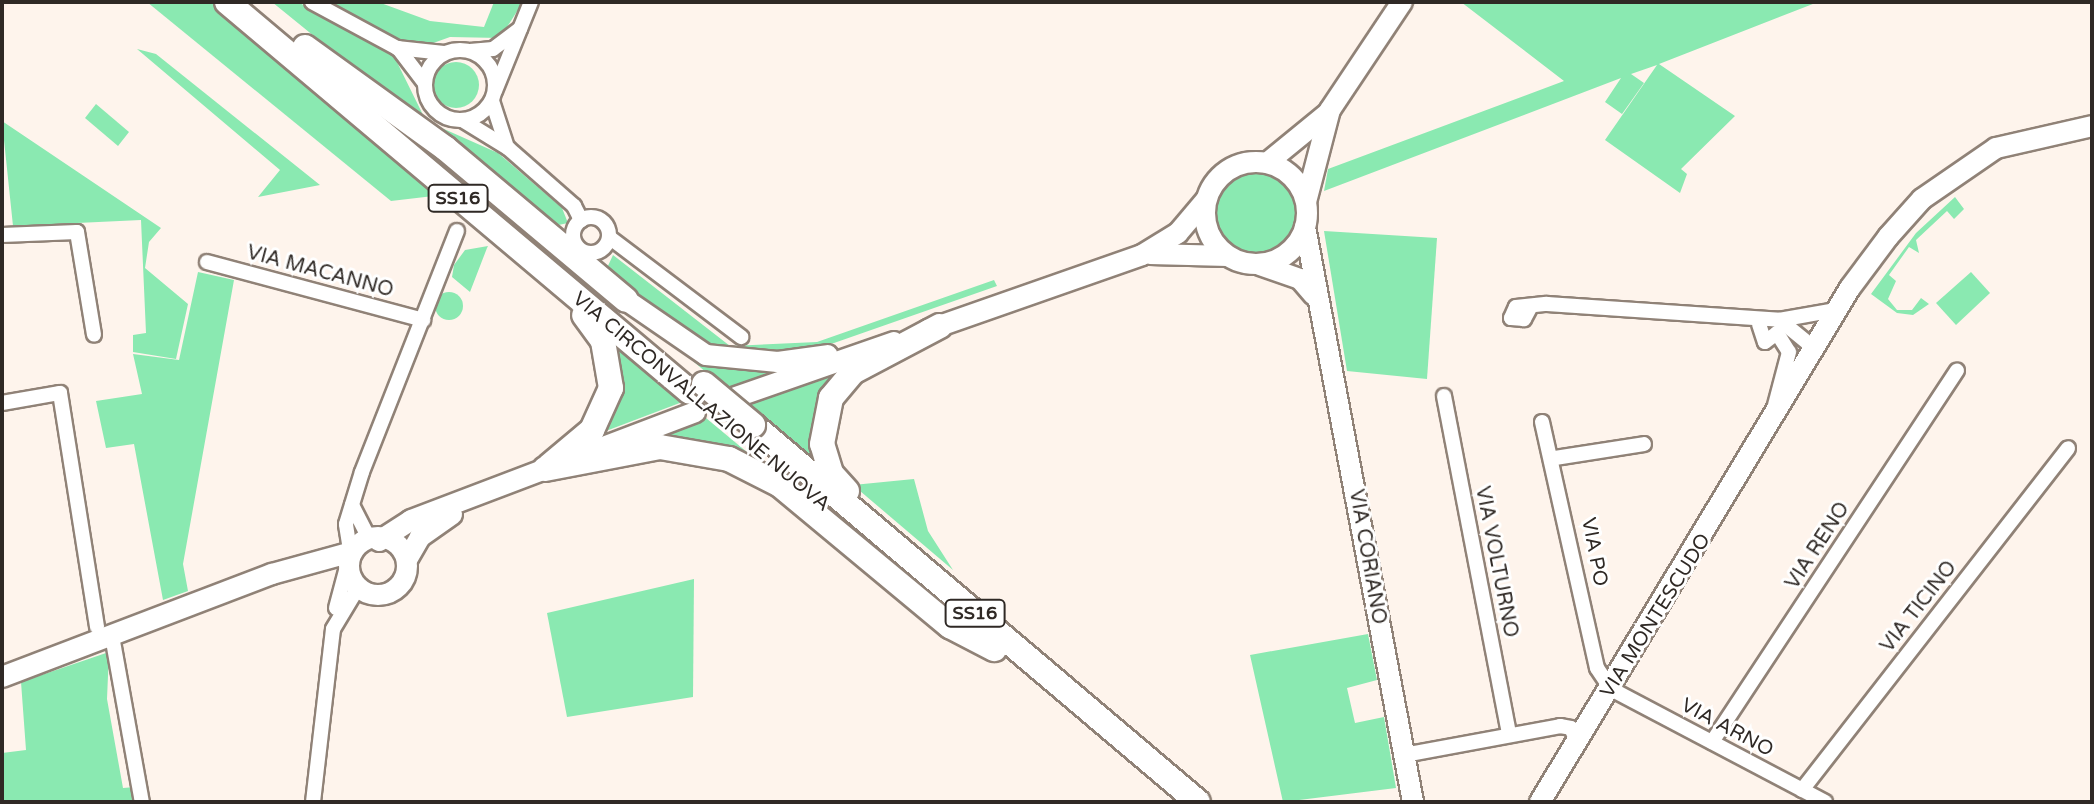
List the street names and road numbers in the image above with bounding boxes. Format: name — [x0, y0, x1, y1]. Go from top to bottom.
road number: SS16 — [426, 184, 490, 212]
street label: VIA MACANNO — [244, 241, 396, 303]
street label: VIA CIRCONVALLAZIONE NUOVA — [567, 287, 835, 517]
street label: VIA VOLTURNO — [1470, 484, 1522, 640]
street label: VIA CORIANO — [1343, 488, 1391, 626]
street label: VIA RENO — [1781, 498, 1855, 594]
street label: VIA PO — [1576, 516, 1612, 588]
street label: VIA MONTESCUDO — [1596, 530, 1716, 702]
street label: VIA TICINO — [1876, 556, 1962, 658]
road number: SS16 — [943, 599, 1007, 627]
street label: VIA ARNO — [1677, 694, 1777, 762]

